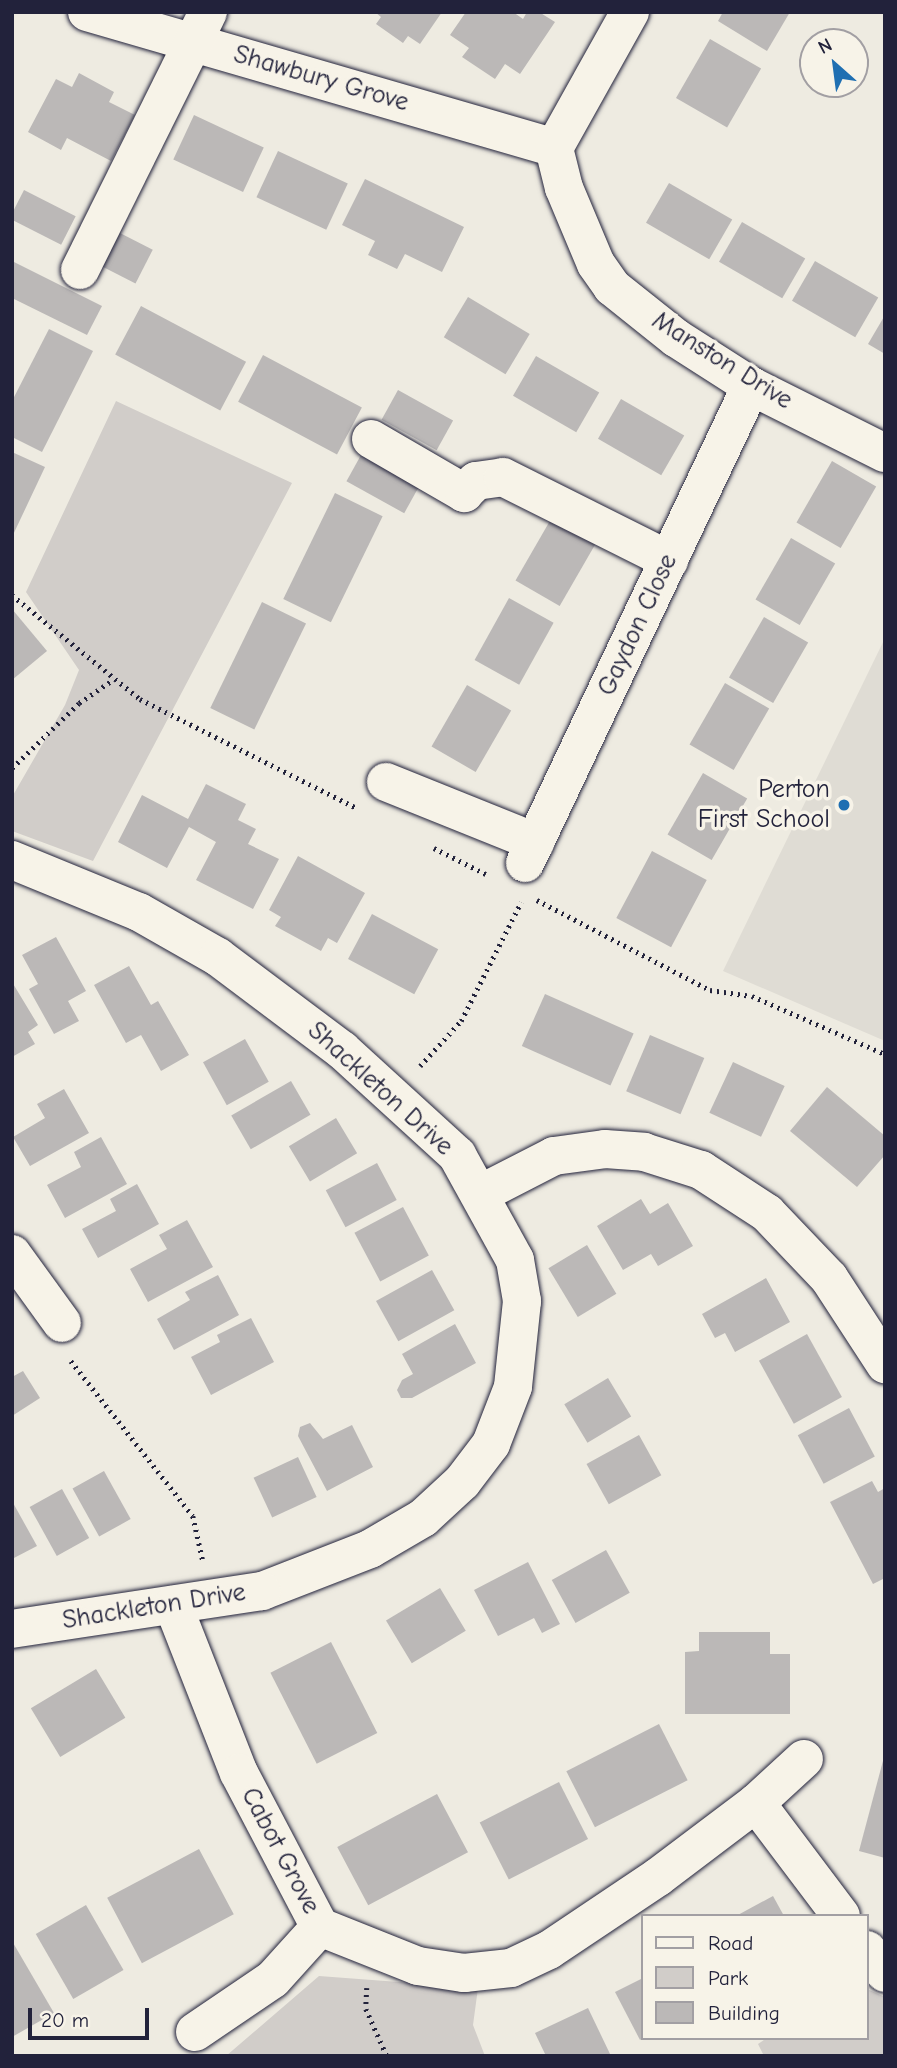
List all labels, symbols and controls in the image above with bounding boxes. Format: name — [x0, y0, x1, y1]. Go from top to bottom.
north arrow — [799, 28, 869, 98]
text: N — [814, 34, 836, 59]
street label: Shawbury Grove — [230, 39, 412, 119]
street label: Manston Drive — [646, 305, 798, 417]
street label: Gaydon Close — [592, 549, 684, 701]
place label: Perton First School — [698, 774, 830, 836]
marker: Perton First School — [836, 797, 852, 813]
street label: Shackleton Drive — [301, 1016, 459, 1162]
street label: Shackleton Drive — [60, 1577, 248, 1637]
street label: Cabot Grove — [234, 1783, 326, 1919]
legend — [642, 1914, 869, 2040]
text: Road — [708, 1931, 753, 1955]
text: Park — [708, 1966, 748, 1990]
scale bar — [32, 1994, 152, 2038]
text: Building — [708, 2001, 780, 2025]
text: 20 m — [41, 2008, 89, 2032]

